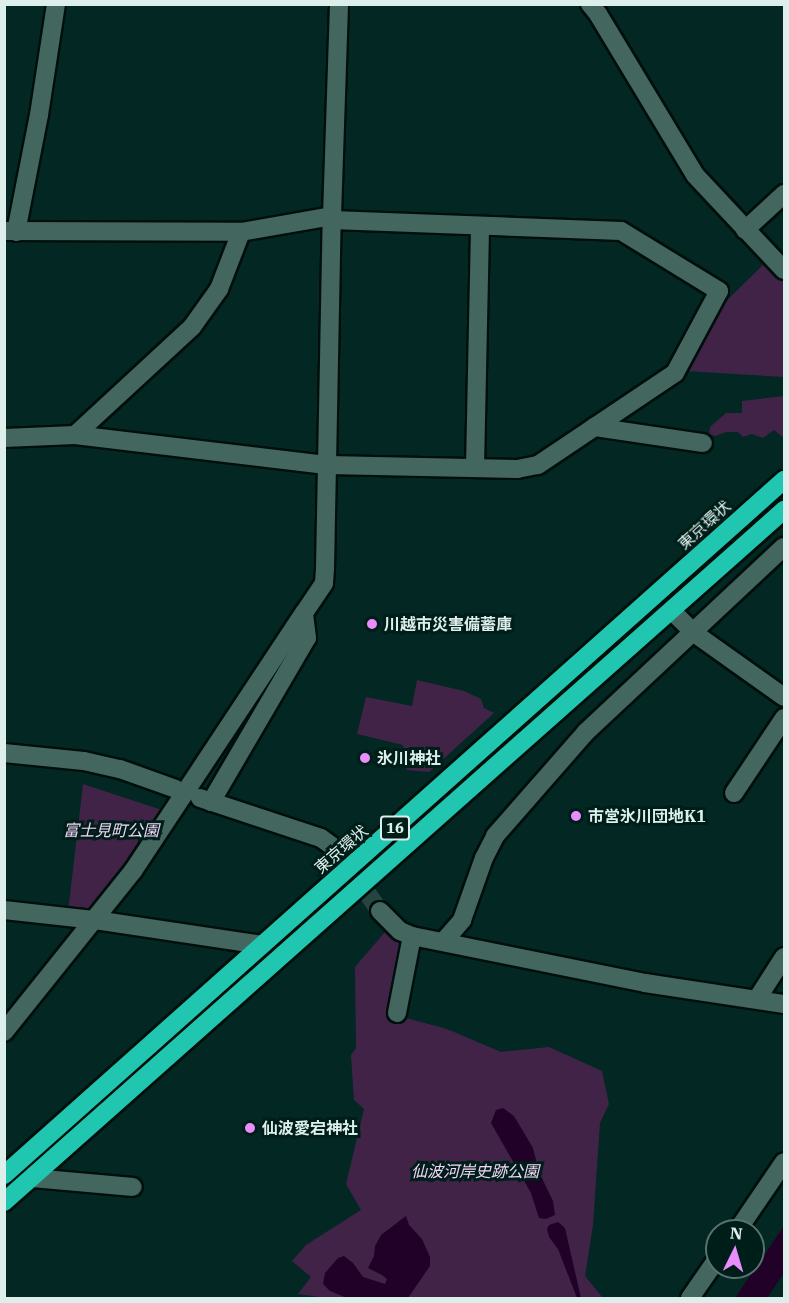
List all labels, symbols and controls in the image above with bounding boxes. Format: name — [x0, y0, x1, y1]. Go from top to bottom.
street label: 東京環状 — [674, 496, 734, 554]
place label: 川越市災害備蓄庫 — [384, 614, 512, 634]
marker: 川越市災害備蓄庫 — [365, 617, 379, 631]
place label: 氷川神社 — [377, 748, 441, 768]
marker: 氷川神社 — [358, 751, 372, 765]
place label: 市営氷川団地K1 — [588, 806, 706, 826]
marker: 市営氷川団地K1 — [569, 809, 583, 823]
road number: 16 — [380, 816, 410, 840]
park label: 富士見町公園 — [63, 820, 159, 840]
street label: 東京環状 — [311, 821, 371, 877]
place label: 仙波愛宕神社 — [262, 1118, 358, 1138]
marker: 仙波愛宕神社 — [243, 1121, 257, 1135]
park label: 仙波河岸史跡公園 — [411, 1161, 539, 1181]
north arrow — [705, 1219, 765, 1279]
text: N — [729, 1223, 744, 1244]

